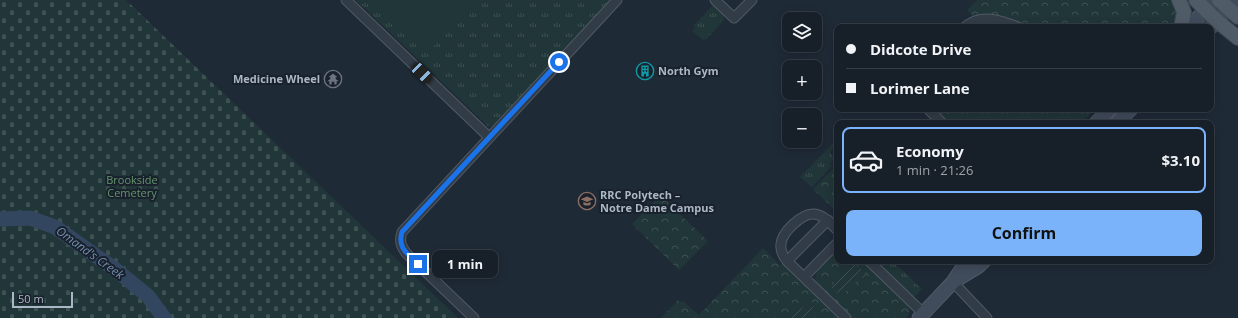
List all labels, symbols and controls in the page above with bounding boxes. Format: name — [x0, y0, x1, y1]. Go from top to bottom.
map controls — [782, 12, 822, 148]
button: layers — [782, 12, 822, 52]
text: Didcote Drive — [870, 39, 971, 59]
route start — [550, 53, 568, 71]
car — [409, 60, 435, 86]
button: + — [782, 60, 822, 100]
building icon: North Gym — [635, 61, 655, 81]
place label: North Gym — [658, 63, 719, 78]
temple icon: Medicine Wheel — [323, 69, 343, 89]
place label: Medicine Wheel — [233, 71, 320, 86]
text: Lorimer Lane — [870, 78, 970, 98]
button: − — [782, 108, 822, 148]
text: Economy — [896, 141, 964, 161]
icon: car — [848, 142, 884, 178]
text: $3.10 — [1161, 150, 1200, 170]
text: 1 min · 21:26 — [896, 161, 973, 179]
park label: Brookside Cemetery — [106, 172, 158, 200]
place label: RRC Polytech – Notre Dame Campus — [600, 187, 714, 215]
school or university icon: RRC Polytech – Notre Dame Campus — [577, 191, 597, 211]
button: Confirm — [846, 210, 1202, 256]
water label: Omand's Creek — [53, 222, 129, 284]
callout: 1 min — [432, 250, 498, 278]
route end — [409, 255, 427, 273]
text: 1 min — [447, 255, 483, 273]
scale bar — [12, 290, 73, 309]
text: 50 m — [18, 291, 44, 306]

